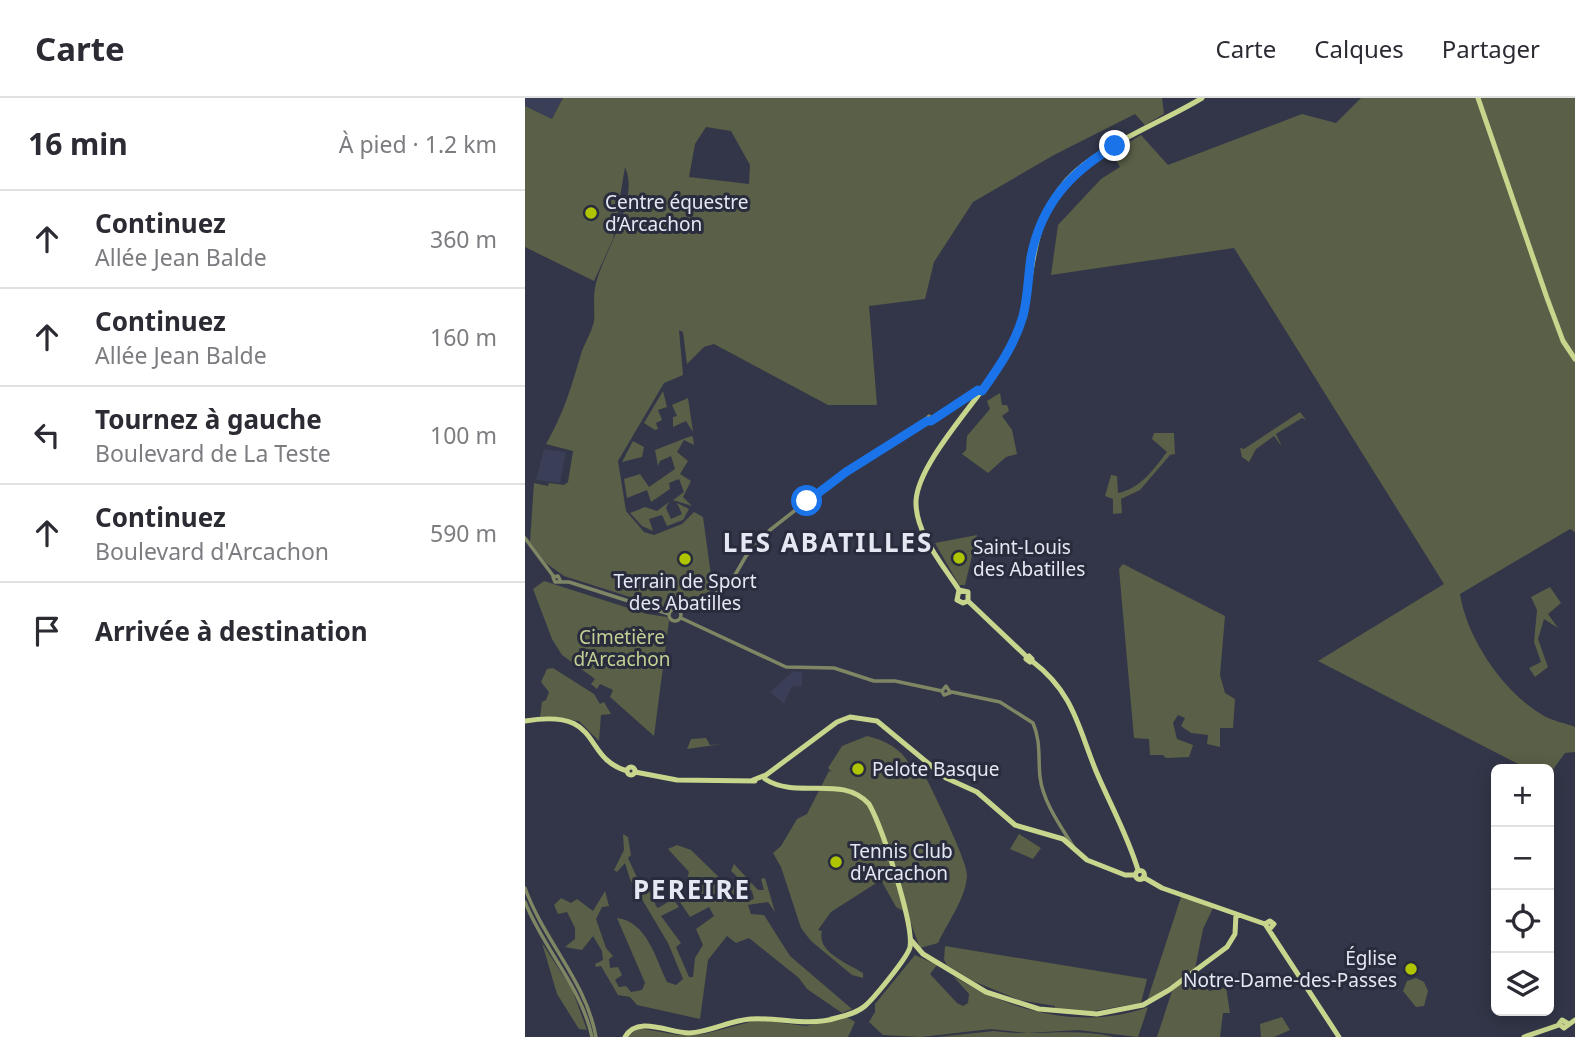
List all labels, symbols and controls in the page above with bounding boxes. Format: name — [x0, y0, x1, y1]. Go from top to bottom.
text: Carte — [35, 26, 125, 71]
text: Carte — [1216, 32, 1276, 65]
text: Calques — [1314, 32, 1404, 65]
text: Partager — [1442, 32, 1540, 65]
text: 16 min — [28, 123, 128, 164]
text: À pied · 1.2 km — [339, 128, 497, 160]
route end — [1099, 130, 1130, 161]
place label: Centre équestre d’Arcachon — [605, 189, 748, 237]
text: Continuez — [95, 205, 226, 241]
marker: Centre équestre d’Arcachon — [583, 205, 599, 221]
icon: ahead — [28, 220, 66, 258]
text: 360 m — [430, 223, 497, 255]
text: Allée Jean Balde — [95, 241, 267, 273]
text: Continuez — [95, 303, 226, 339]
icon: ahead — [28, 318, 66, 356]
text: 160 m — [430, 321, 497, 353]
text: Allée Jean Balde — [95, 339, 267, 371]
text: Tournez à gauche — [95, 401, 322, 437]
icon: left — [28, 416, 66, 454]
text: 100 m — [430, 419, 497, 451]
text: Boulevard de La Teste — [95, 437, 331, 469]
route start — [791, 485, 822, 516]
text: Continuez — [95, 499, 226, 535]
icon: ahead — [28, 514, 66, 552]
text: 590 m — [430, 517, 497, 549]
district label: LES ABATILLES — [723, 524, 933, 560]
place label: Saint-Louis des Abatilles — [973, 534, 1085, 582]
text: Boulevard d'Arcachon — [95, 535, 329, 567]
marker: Saint-Louis des Abatilles — [951, 550, 967, 566]
marker: Terrain de Sport des Abatilles — [677, 551, 693, 567]
place label: Terrain de Sport des Abatilles — [613, 568, 757, 616]
icon: arrive — [28, 612, 66, 650]
text: Arrivée à destination — [95, 613, 368, 649]
park label: Cimetière d’Arcachon — [573, 624, 671, 672]
place label: Pelote Basque — [872, 756, 999, 782]
marker: Pelote Basque — [850, 761, 866, 777]
map controls — [1491, 764, 1554, 1016]
button: + — [1491, 764, 1554, 827]
button: − — [1491, 827, 1554, 890]
place label: Tennis Club d'Arcachon — [850, 838, 953, 886]
marker: Tennis Club d'Arcachon — [828, 854, 844, 870]
district label: PEREIRE — [633, 871, 751, 907]
button: locate — [1491, 890, 1554, 953]
place label: Église Notre-Dame-des-Passes — [1183, 945, 1397, 993]
button: layers — [1491, 953, 1554, 1016]
marker: Église Notre-Dame-des-Passes — [1403, 961, 1419, 977]

